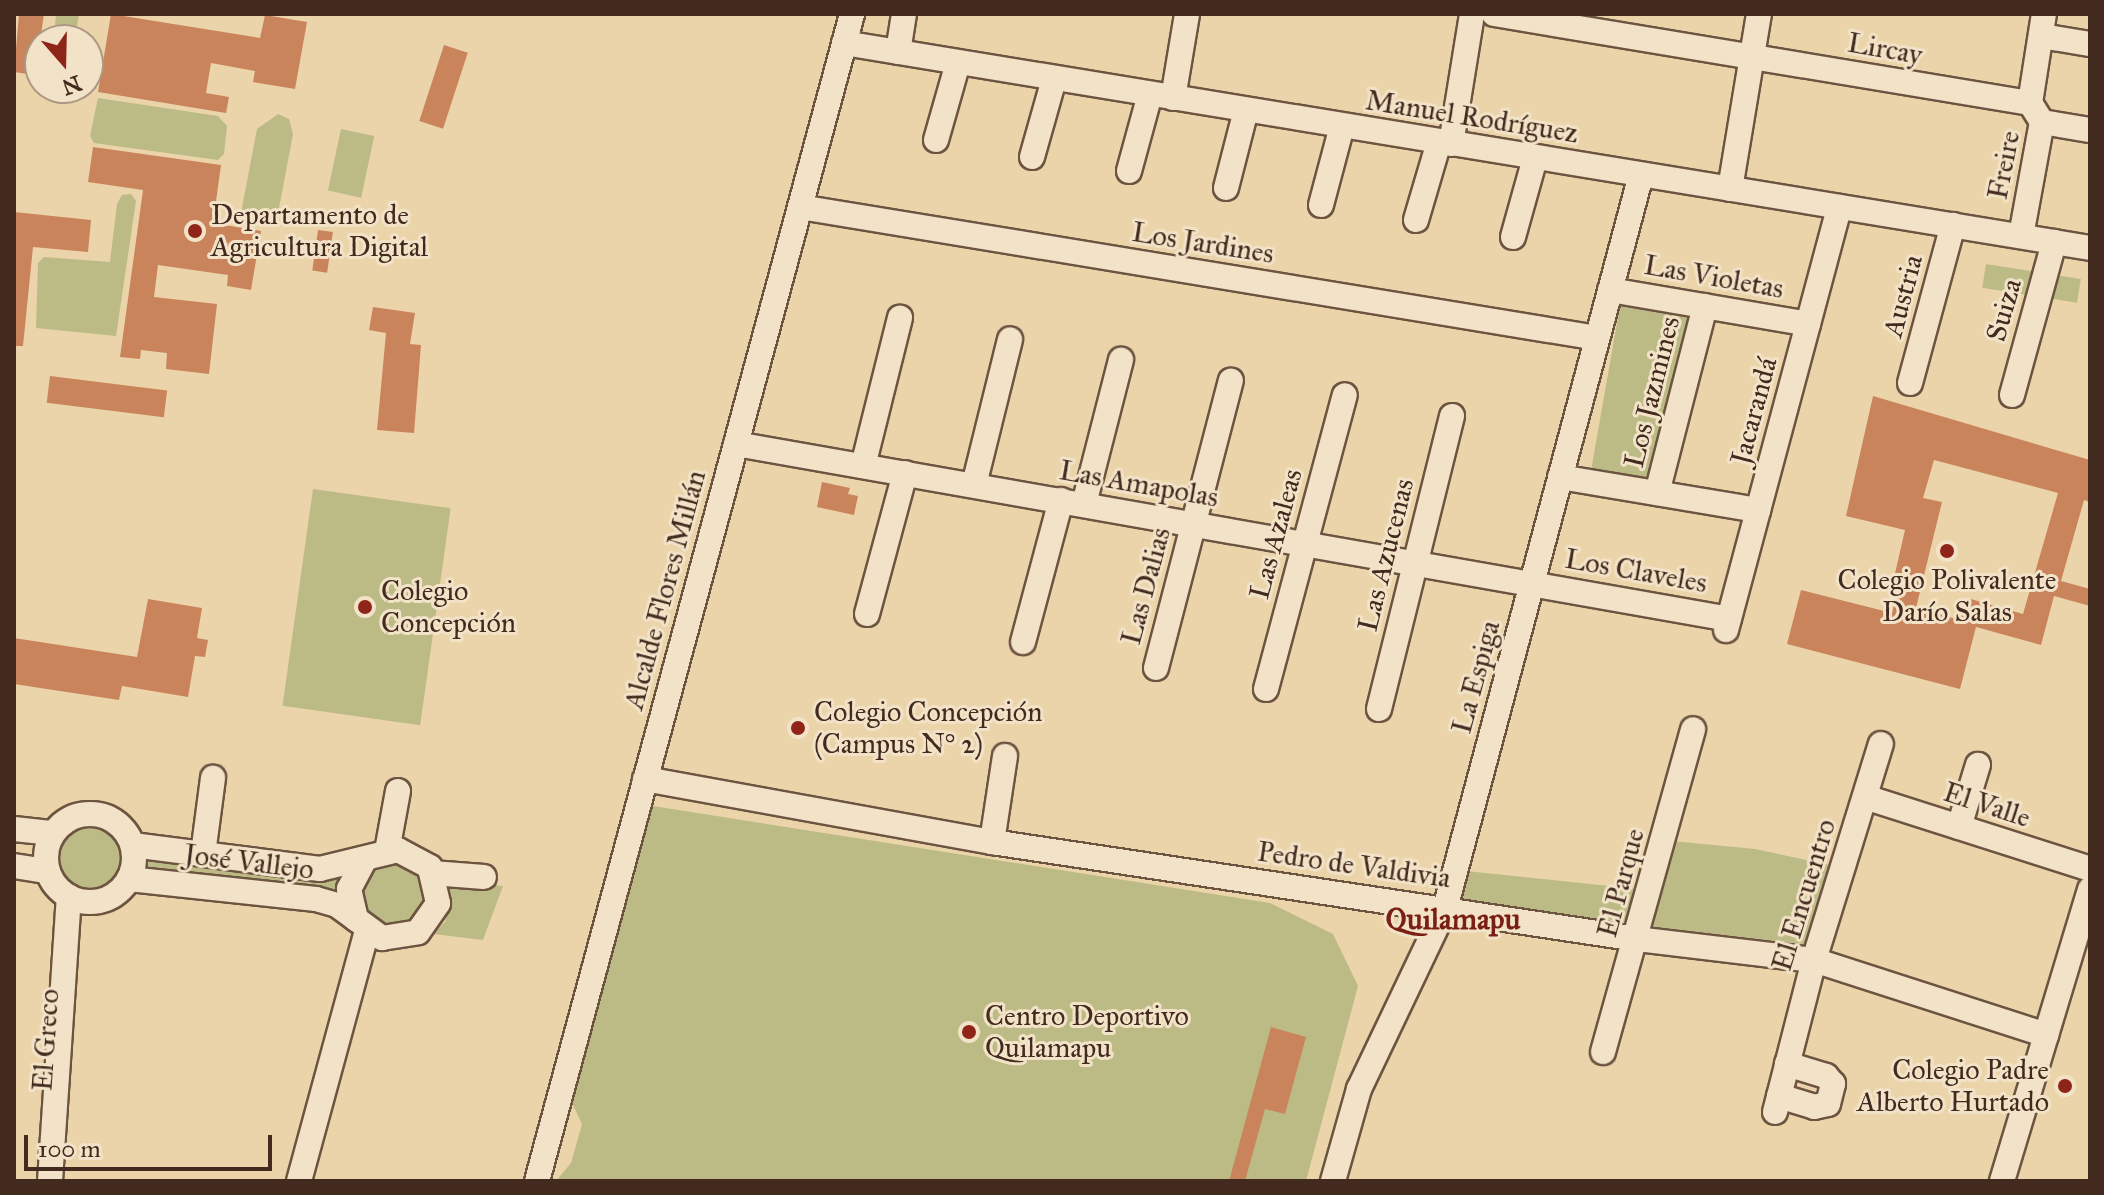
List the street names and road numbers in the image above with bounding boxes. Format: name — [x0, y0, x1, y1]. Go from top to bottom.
street label: Lircay — [1845, 26, 1925, 72]
street label: Manuel Rodríguez — [1363, 84, 1581, 150]
street label: Freire — [1981, 128, 2027, 202]
street label: Los Jardines — [1130, 215, 1276, 271]
street label: Las Violetas — [1642, 248, 1786, 306]
street label: Austria — [1876, 251, 1930, 341]
street label: Suiza — [1979, 275, 2029, 345]
street label: Los Jazmines — [1617, 313, 1687, 471]
street label: Jacarandá — [1724, 354, 1784, 468]
street label: Las Amapolas — [1057, 453, 1221, 515]
street label: Las Azaleas — [1242, 465, 1310, 603]
street label: Alcalde Flores Millán — [617, 467, 713, 713]
street label: Las Azucenas — [1351, 475, 1421, 635]
street label: Las Dalias — [1114, 524, 1178, 648]
street label: Los Claveles — [1562, 542, 1710, 600]
street label: La Espiga — [1445, 617, 1507, 737]
street label: El Valle — [1939, 775, 2035, 835]
street label: El Encuentro — [1765, 815, 1843, 975]
street label: El Parque — [1590, 825, 1652, 941]
street label: Pedro de Valdivia — [1255, 835, 1453, 895]
street label: José Vallejo — [182, 837, 316, 887]
street label: El Greco — [26, 988, 66, 1092]

